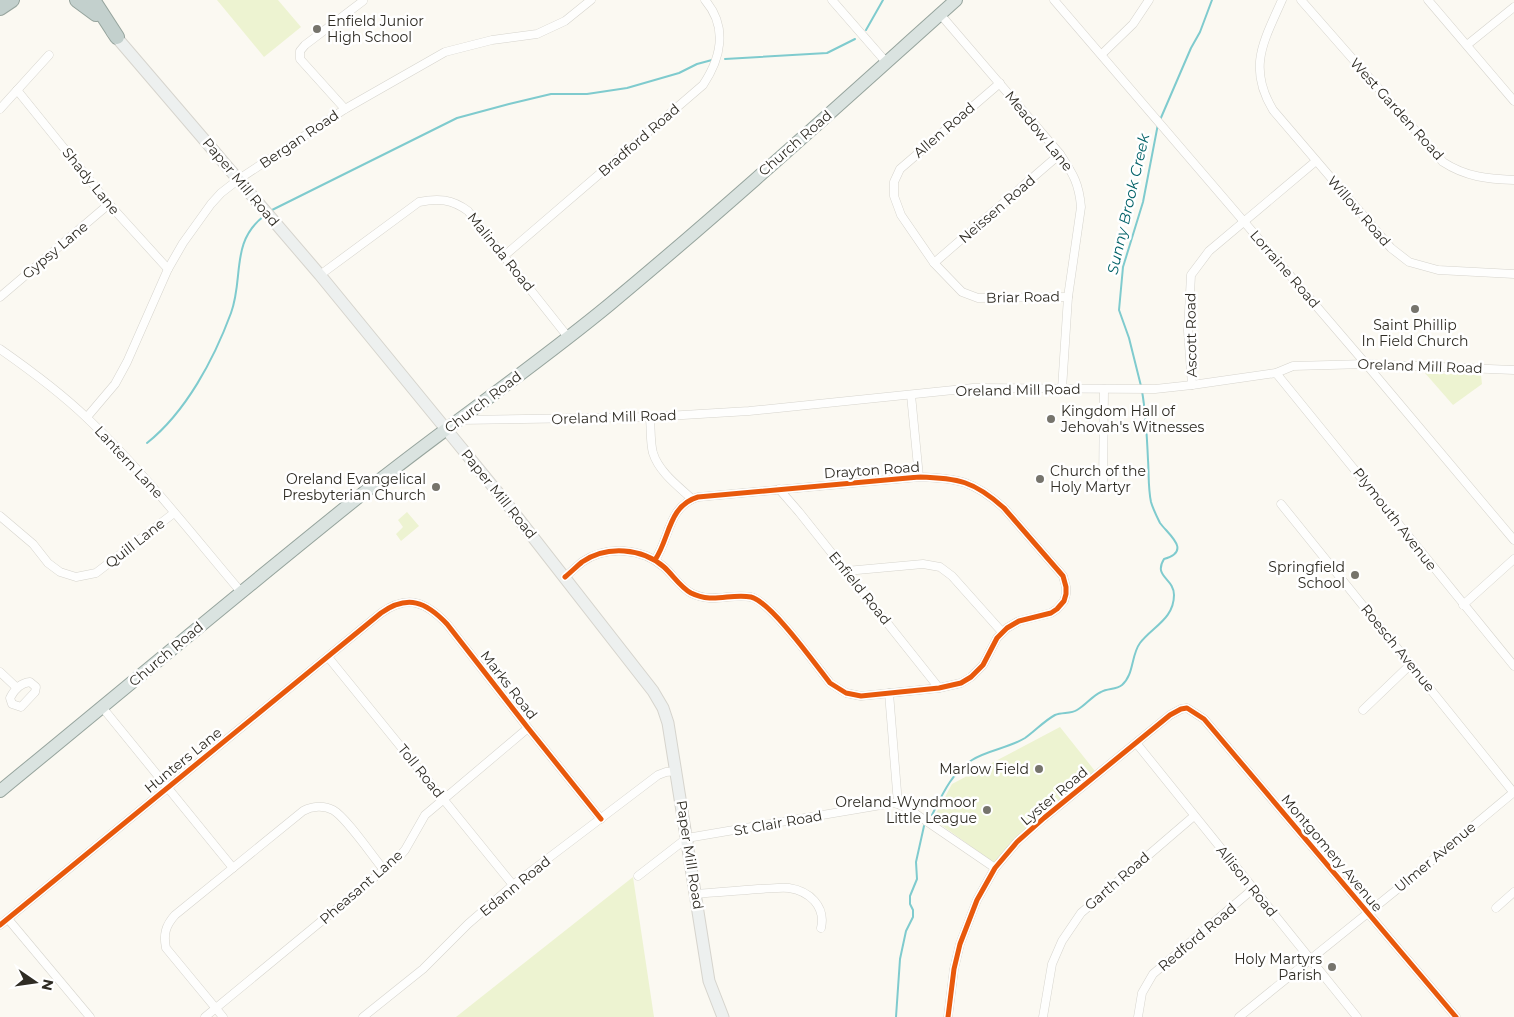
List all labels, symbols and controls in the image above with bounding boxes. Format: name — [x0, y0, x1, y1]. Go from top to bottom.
place label: Enfield Junior High School — [327, 12, 424, 46]
marker: Enfield Junior High School — [311, 23, 323, 35]
street label: West Garden Road — [1346, 54, 1448, 164]
street label: Meadow Lane — [1001, 87, 1077, 175]
street label: Allen Road — [910, 98, 978, 162]
street label: Bradford Road — [595, 100, 683, 180]
street label: Bergan Road — [256, 106, 342, 172]
street label: Church Road — [754, 106, 836, 180]
water label: Sunny Brook Creek — [1103, 131, 1154, 276]
street label: Paper Mill Road — [199, 134, 283, 230]
street label: Shady Lane — [58, 144, 124, 218]
street label: Neissen Road — [955, 171, 1039, 247]
street label: Willow Road — [1323, 172, 1395, 250]
street label: Malinda Road — [464, 209, 538, 295]
street label: Gypsy Lane — [18, 217, 92, 283]
street label: Lorraine Road — [1246, 226, 1324, 312]
street label: Briar Road — [986, 287, 1060, 307]
street label: Ascott Road — [1181, 292, 1201, 378]
marker: Saint Phillip In Field Church — [1409, 303, 1421, 315]
place label: Saint Phillip In Field Church — [1362, 316, 1468, 350]
street label: Oreland Mill Road — [1357, 355, 1483, 377]
street label: Church Road — [441, 367, 525, 437]
street label: Oreland Mill Road — [955, 380, 1081, 400]
place label: Kingdom Hall of Jehovah's Witnesses — [1060, 402, 1205, 436]
street label: Oreland Mill Road — [551, 406, 677, 428]
marker: Kingdom Hall of Jehovah's Witnesses — [1045, 413, 1057, 425]
street label: Lantern Lane — [91, 422, 167, 502]
street label: Paper Mill Road — [457, 445, 541, 543]
street label: Drayton Road — [823, 458, 921, 482]
place label: Church of the Holy Martyr — [1050, 462, 1146, 496]
street label: Plymouth Avenue — [1349, 464, 1441, 574]
place label: Oreland Evangelical Presbyterian Church — [283, 470, 426, 504]
marker: Church of the Holy Martyr — [1034, 473, 1046, 485]
marker: Oreland Evangelical Presbyterian Church — [430, 481, 442, 493]
street label: Quill Lane — [102, 514, 168, 572]
street label: Enfield Road — [825, 548, 895, 628]
place label: Springfield School — [1268, 558, 1345, 592]
marker: Springfield School — [1349, 569, 1361, 581]
street label: Roesch Avenue — [1357, 600, 1439, 696]
street label: Church Road — [125, 618, 207, 690]
street label: Marks Road — [477, 647, 541, 723]
street label: Hunters Lane — [141, 723, 225, 797]
street label: Toll Road — [394, 741, 448, 801]
place label: Marlow Field — [939, 760, 1029, 778]
street label: Lyster Road — [1017, 763, 1091, 829]
marker: Marlow Field — [1033, 763, 1045, 775]
street label: Montgomery Avenue — [1277, 790, 1387, 916]
place label: Oreland-Wyndmoor Little League — [835, 793, 977, 827]
street label: Paper Mill Road — [672, 799, 708, 911]
marker: Oreland-Wyndmoor Little League — [981, 804, 993, 816]
street label: St Clair Road — [732, 806, 824, 840]
street label: Ulmer Avenue — [1391, 818, 1479, 896]
street label: Allison Road — [1213, 842, 1281, 920]
street label: Pheasant Lane — [316, 846, 406, 928]
street label: Garth Road — [1081, 848, 1153, 914]
street label: Edann Road — [476, 852, 554, 920]
street label: Redford Road — [1154, 899, 1240, 975]
place label: Holy Martyrs Parish — [1234, 950, 1322, 984]
north arrow — [10, 957, 60, 1007]
marker: Holy Martyrs Parish — [1326, 961, 1338, 973]
text: N — [38, 977, 58, 992]

